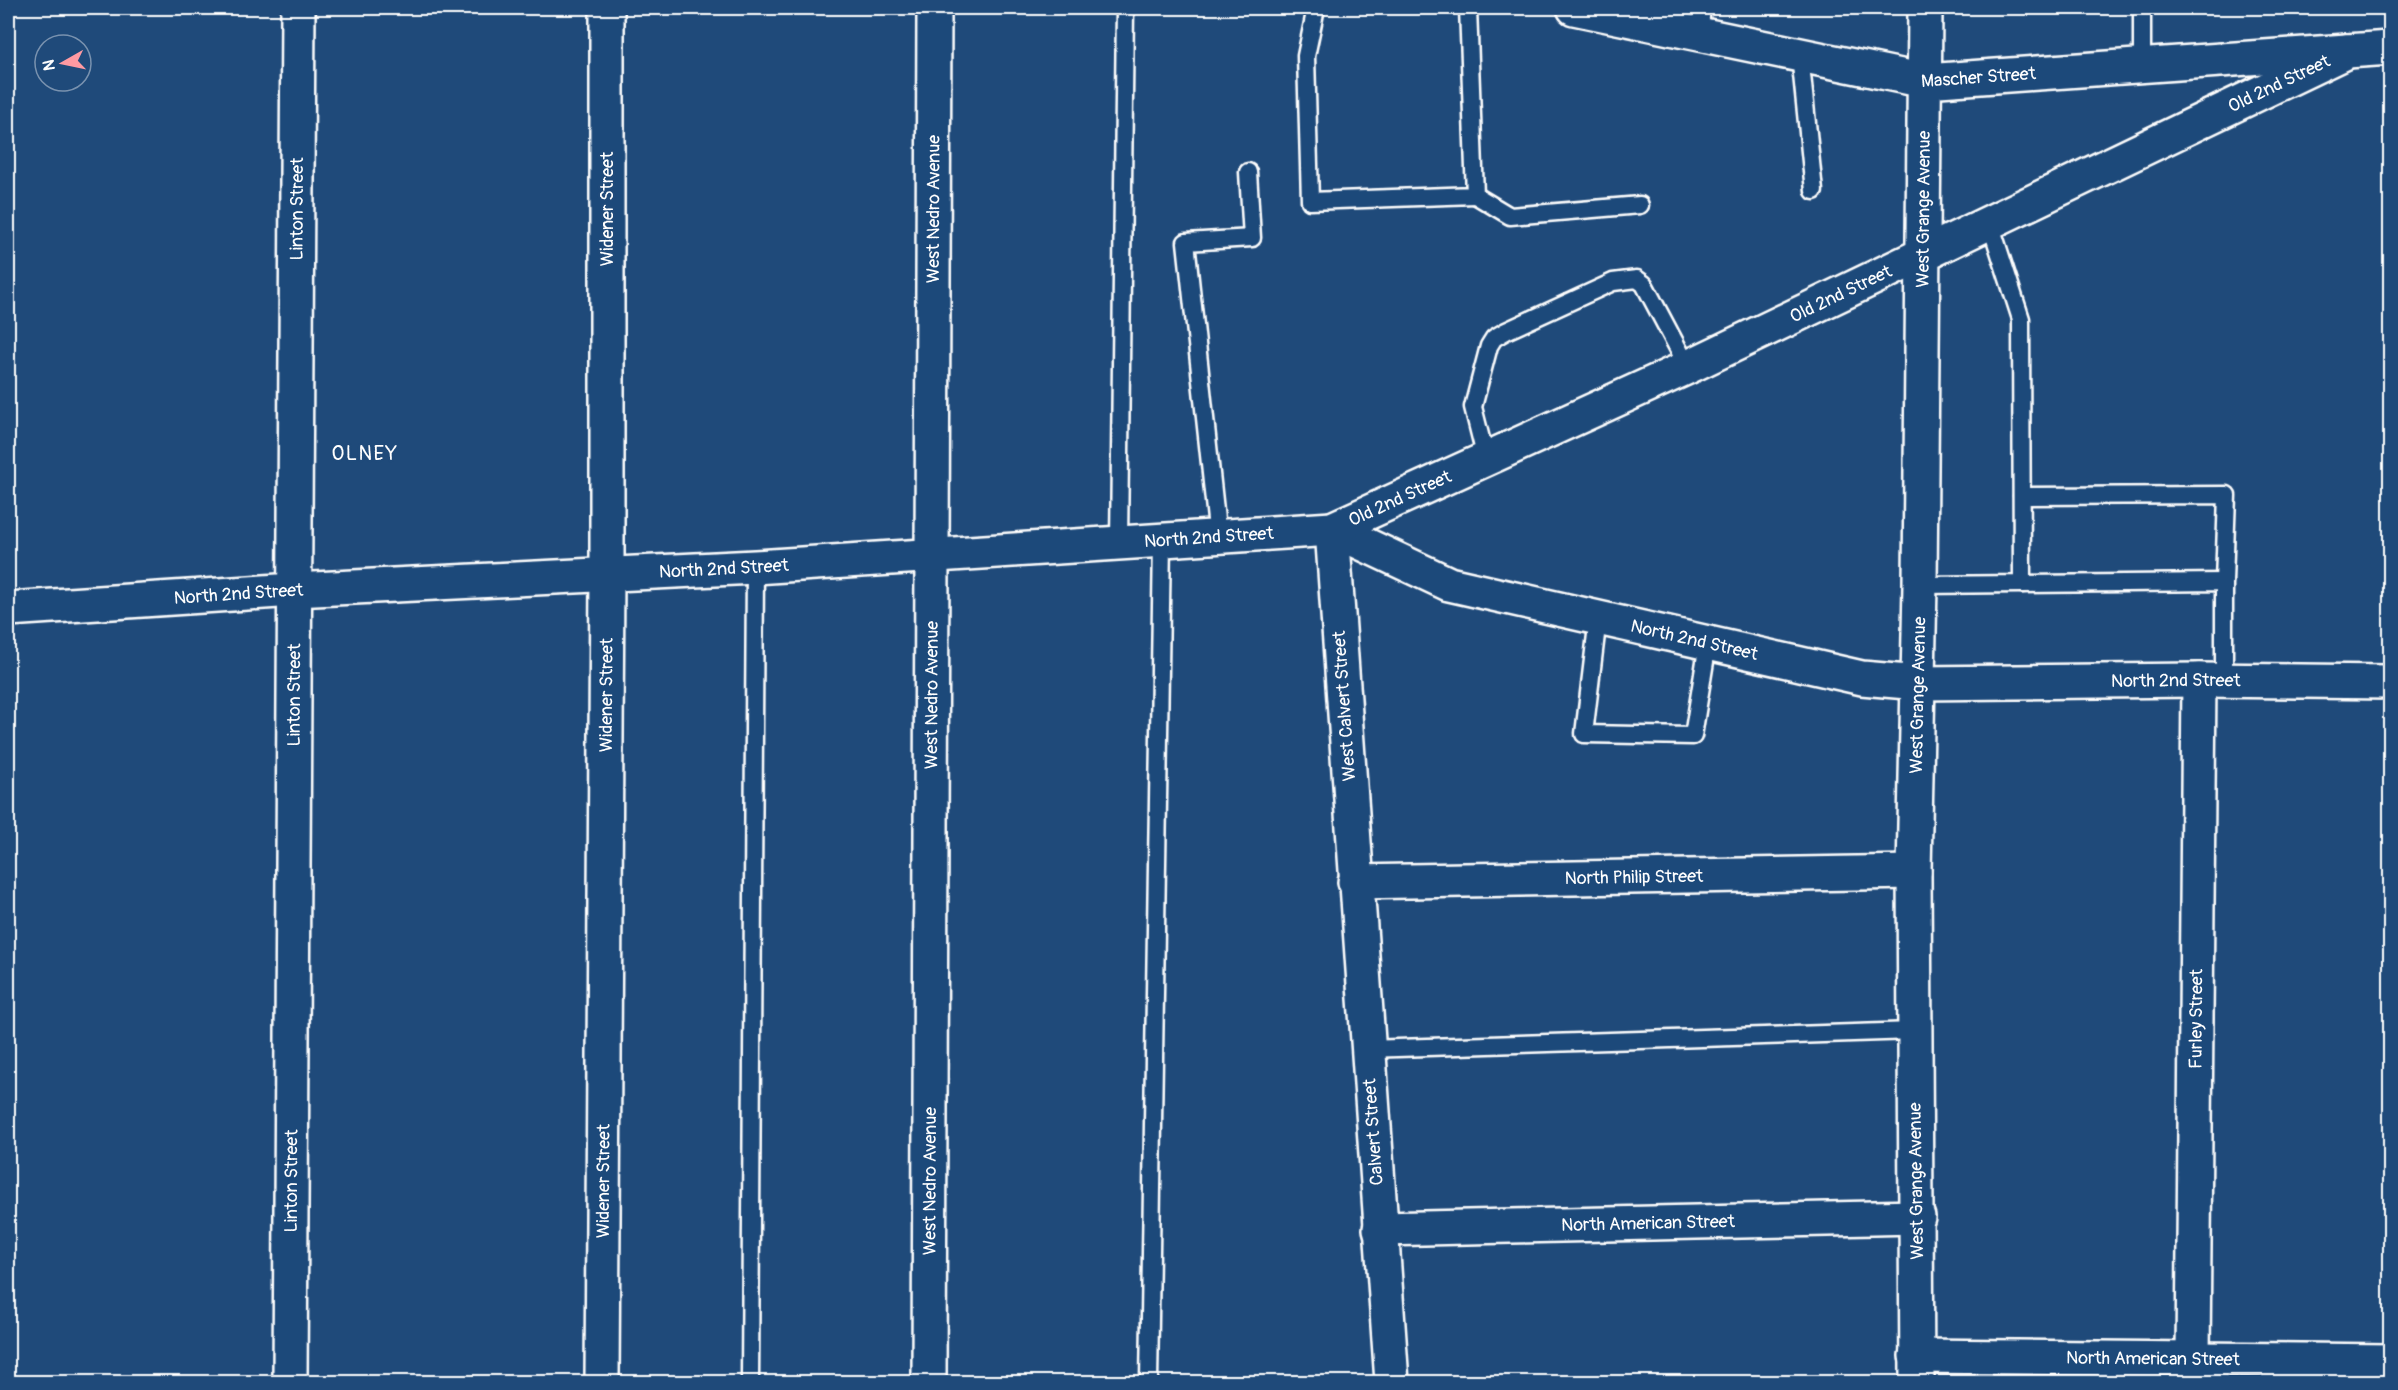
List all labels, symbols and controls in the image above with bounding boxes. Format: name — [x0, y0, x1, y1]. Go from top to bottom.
north arrow — [33, 33, 93, 93]
street label: Old 2nd Street — [2224, 50, 2335, 118]
text: N — [38, 58, 60, 72]
street label: Mascher Street — [1920, 62, 2037, 93]
street label: West Grange Avenue — [1912, 130, 1936, 288]
street label: West Nedro Avenue — [922, 135, 946, 283]
street label: Widener Street — [596, 151, 619, 266]
street label: Linton Street — [286, 157, 309, 261]
street label: Old 2nd Street — [1786, 260, 1896, 328]
district label: OLNEY — [331, 441, 399, 466]
street label: Old 2nd Street — [1345, 465, 1456, 532]
street label: North 2nd Street — [1143, 522, 1275, 553]
street label: North 2nd Street — [658, 554, 790, 584]
street label: North 2nd Street — [173, 579, 305, 610]
street label: North 2nd Street — [1628, 615, 1761, 666]
street label: West Grange Avenue — [1905, 616, 1931, 774]
street label: West Nedro Avenue — [920, 621, 944, 769]
street label: West Calvert Street — [1328, 629, 1361, 782]
street label: Widener Street — [595, 637, 619, 752]
street label: Linton Street — [283, 643, 306, 747]
street label: North 2nd Street — [2111, 669, 2242, 693]
street label: North Philip Street — [1565, 865, 1704, 890]
street label: Furley Street — [2185, 968, 2208, 1069]
street label: Calvert Street — [1358, 1077, 1389, 1186]
street label: West Grange Avenue — [1904, 1102, 1929, 1260]
street label: West Nedro Avenue — [918, 1107, 942, 1255]
street label: Widener Street — [592, 1123, 616, 1238]
street label: Linton Street — [280, 1129, 303, 1233]
street label: North American Street — [1561, 1210, 1736, 1237]
street label: North American Street — [2066, 1347, 2241, 1371]

